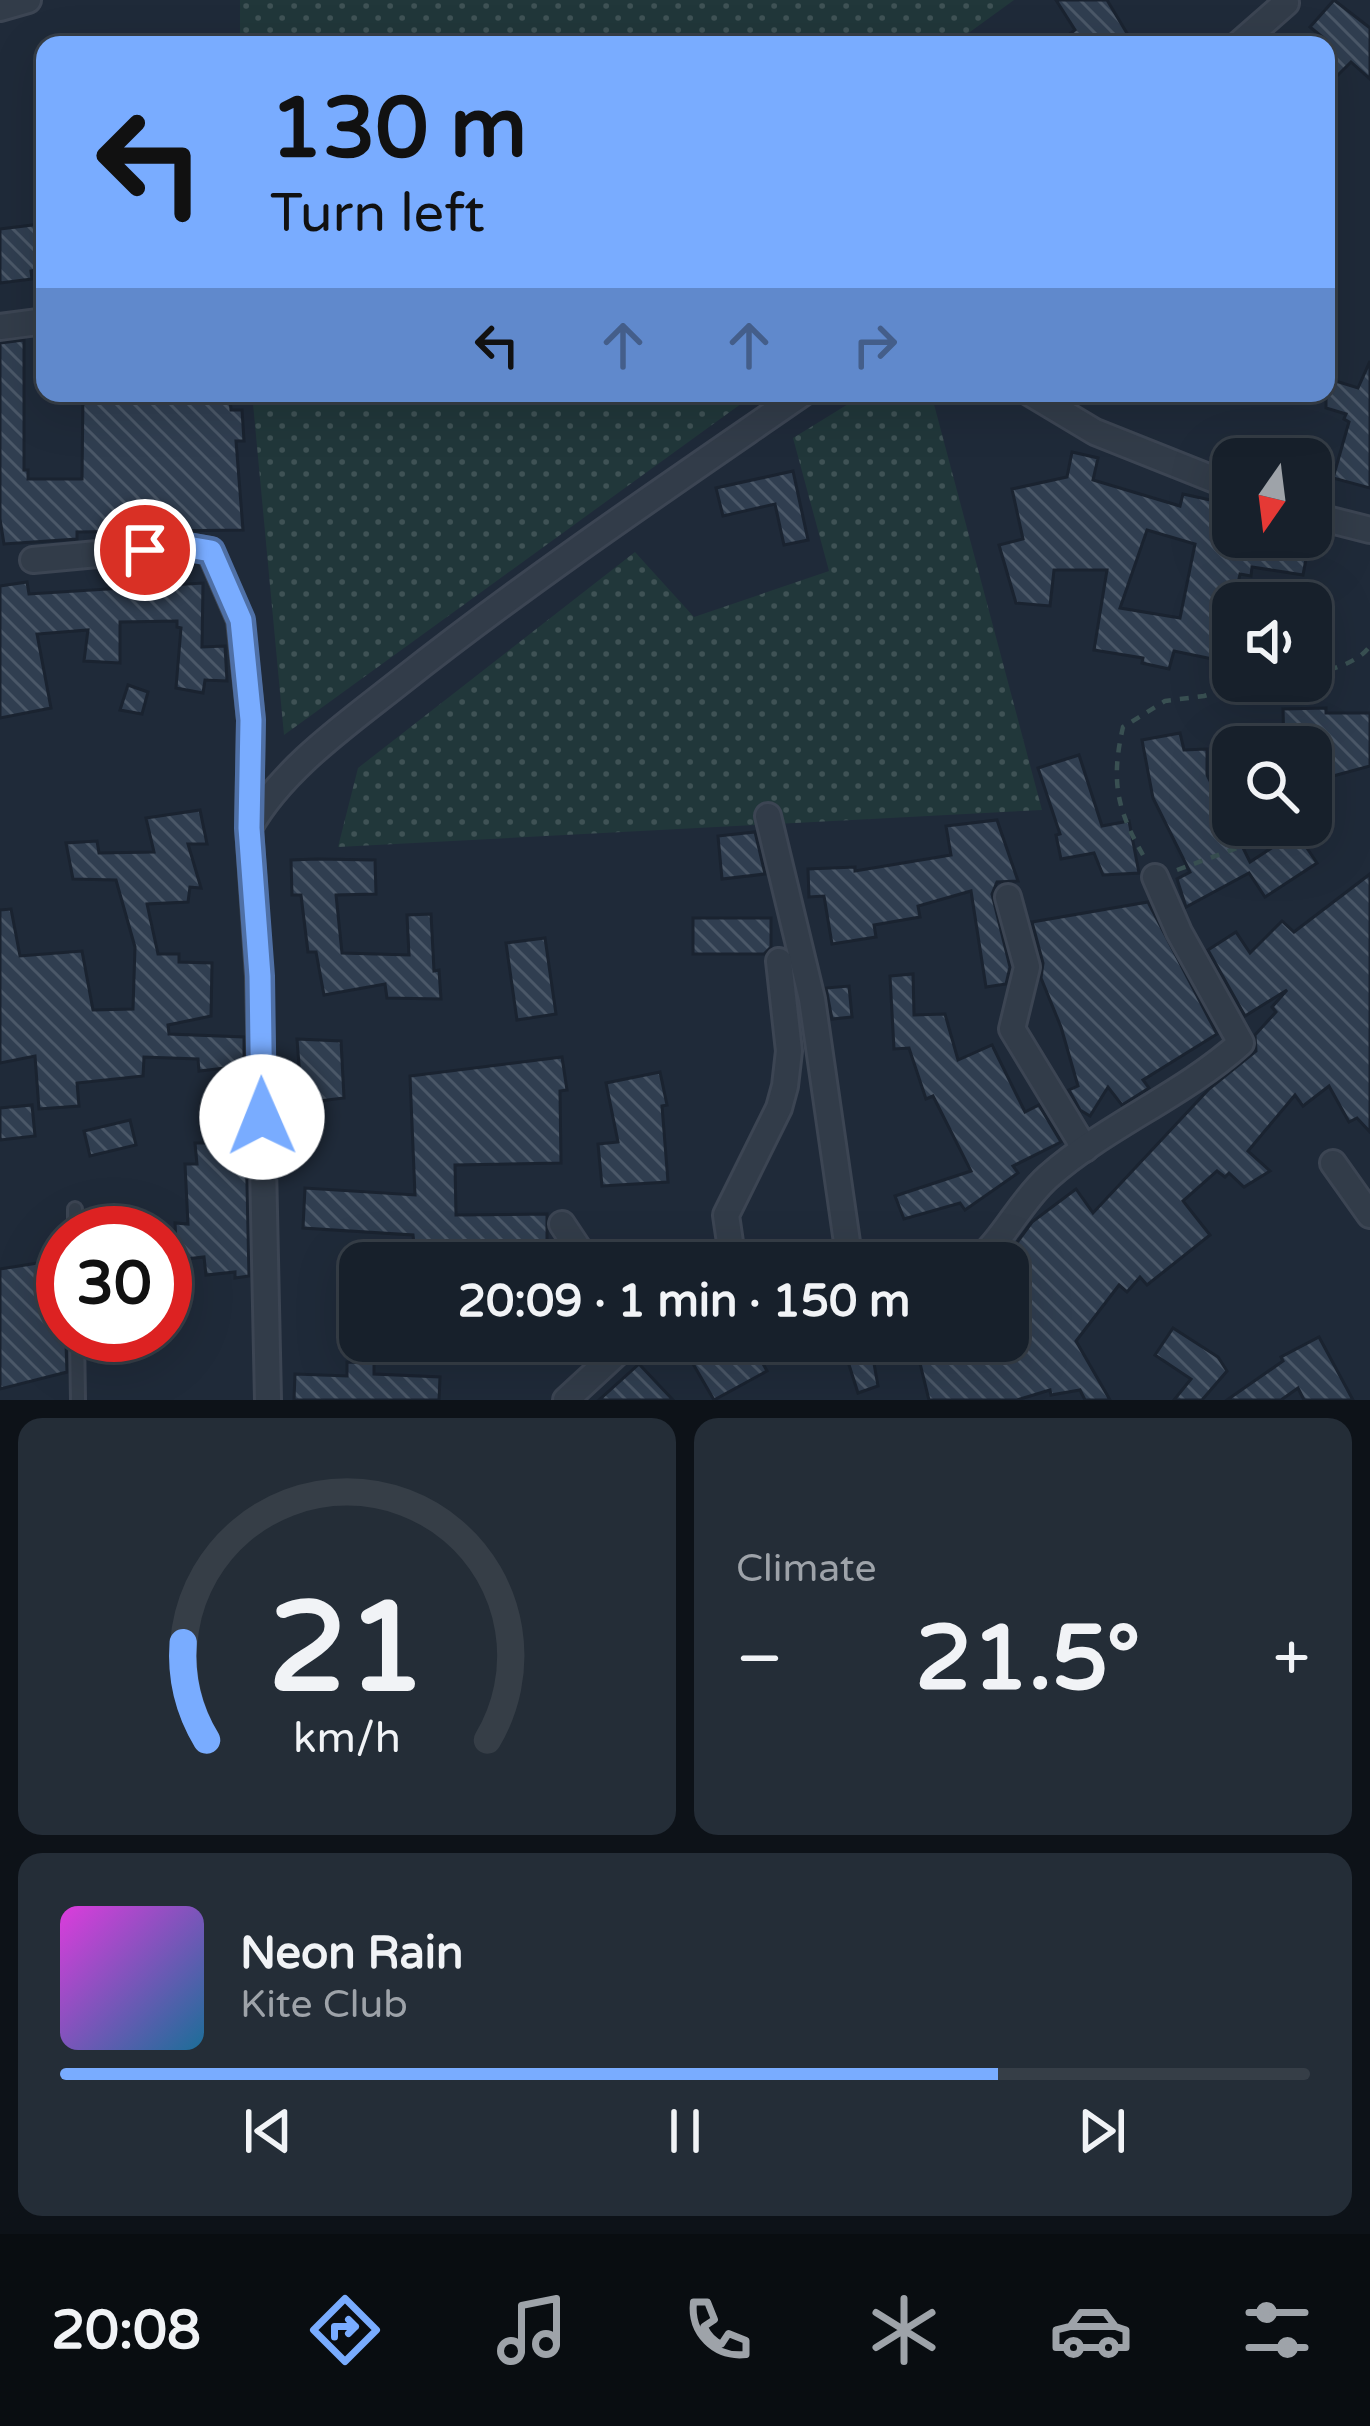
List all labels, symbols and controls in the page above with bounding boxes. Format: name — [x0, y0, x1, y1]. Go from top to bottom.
text: 130 m — [270, 79, 527, 180]
icon: left — [72, 84, 228, 240]
text: Turn left — [270, 181, 485, 246]
icon: left — [464, 312, 530, 378]
icon: ahead — [590, 312, 656, 378]
icon: ahead — [716, 312, 782, 378]
icon: right — [842, 312, 908, 378]
north arrow — [1212, 438, 1332, 558]
map controls — [1212, 438, 1332, 846]
pin — [94, 499, 196, 601]
icon: arrive — [112, 517, 178, 583]
button: sound — [1212, 582, 1332, 702]
button: search — [1212, 726, 1332, 846]
position arrow — [199, 1054, 325, 1180]
speed limit sign: 30 — [36, 1206, 192, 1362]
text: 20:09 · 1 min · 150 m — [458, 1275, 910, 1329]
text: Climate — [736, 1545, 876, 1592]
text: 21 — [269, 1574, 425, 1725]
text: 21.5° — [915, 1605, 1141, 1714]
text: − — [736, 1619, 783, 1699]
text: + — [1273, 1619, 1310, 1699]
text: km/h — [293, 1712, 401, 1763]
text: Neon Rain — [240, 1927, 463, 1981]
text: Kite Club — [240, 1981, 408, 2028]
icon: previous — [235, 2098, 301, 2164]
icon: pause — [652, 2098, 718, 2164]
icon: next — [1069, 2098, 1135, 2164]
icon: directions — [303, 2288, 387, 2372]
icon: music — [490, 2288, 574, 2372]
icon: phone — [676, 2288, 760, 2372]
icon: climate — [862, 2288, 946, 2372]
icon: car — [1049, 2288, 1133, 2372]
icon: filters — [1235, 2288, 1319, 2372]
text: 20:08 — [51, 2298, 201, 2363]

